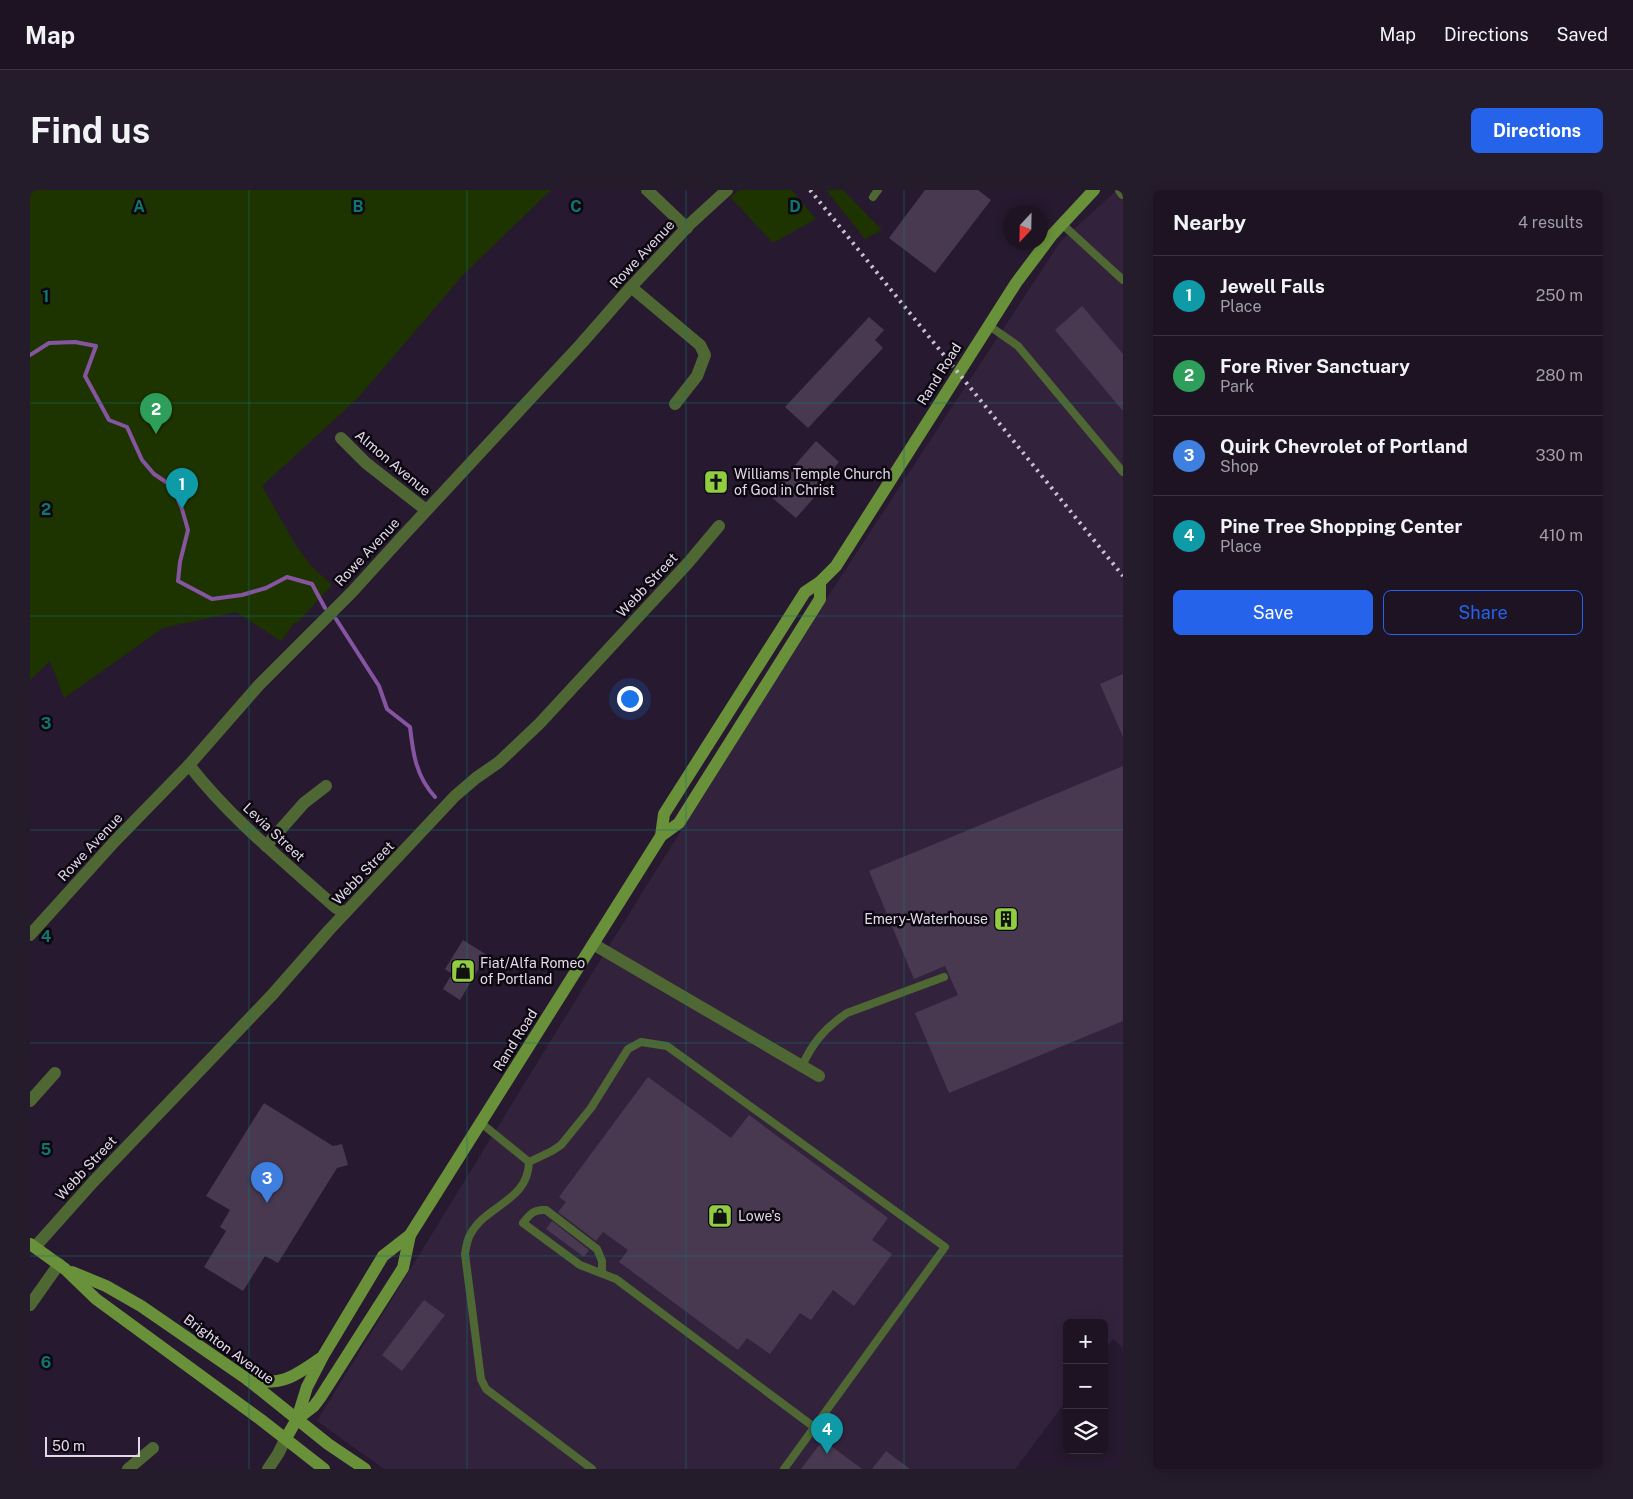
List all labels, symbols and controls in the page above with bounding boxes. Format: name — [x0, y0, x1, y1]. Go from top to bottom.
text: Map — [25, 21, 75, 49]
text: Map — [1379, 24, 1416, 45]
text: Directions — [1444, 24, 1529, 45]
text: Saved — [1557, 24, 1608, 45]
button: Directions — [1471, 108, 1603, 153]
text: Find us — [30, 110, 150, 151]
text: A — [133, 197, 145, 216]
text: B — [353, 197, 364, 216]
text: C — [570, 197, 582, 216]
text: D — [789, 197, 801, 216]
north arrow — [1003, 205, 1048, 250]
text: Nearby — [1173, 210, 1246, 235]
text: 4 results — [1518, 213, 1583, 232]
street label: Rowe Avenue — [606, 217, 678, 291]
text: Jewell Falls — [1220, 275, 1325, 297]
text: 1 — [1186, 286, 1192, 305]
text: 250 m — [1536, 286, 1583, 305]
text: 1 — [43, 287, 49, 306]
text: Place — [1220, 297, 1262, 316]
street label: Rand Road — [914, 340, 964, 408]
text: Fore River Sanctuary — [1220, 355, 1410, 377]
text: 2 — [1184, 366, 1194, 385]
text: 280 m — [1536, 366, 1583, 385]
text: Park — [1220, 377, 1254, 396]
pin: 2 — [140, 393, 172, 434]
street label: Almon Avenue — [352, 427, 434, 499]
text: Quirk Chevrolet of Portland — [1220, 435, 1468, 457]
text: 3 — [1184, 446, 1194, 465]
text: 330 m — [1536, 446, 1583, 465]
text: Shop — [1220, 457, 1259, 476]
place label: Williams Temple Church of God in Christ — [734, 466, 891, 498]
pin: 1 — [166, 468, 198, 509]
church icon: Williams Temple Church of God in Christ — [703, 469, 729, 495]
text: 2 — [41, 500, 51, 519]
street label: Rowe Avenue — [331, 515, 403, 589]
text: Pine Tree Shopping Center — [1220, 515, 1462, 537]
text: 4 — [1184, 526, 1194, 545]
text: 410 m — [1539, 526, 1583, 545]
text: Place — [1220, 537, 1262, 556]
street label: Webb Street — [613, 550, 681, 620]
button: Save — [1173, 590, 1373, 635]
button: Share — [1383, 590, 1583, 635]
your location — [617, 686, 643, 712]
text: 3 — [41, 714, 51, 733]
street label: Levia Street — [240, 799, 308, 865]
street label: Rowe Avenue — [54, 810, 126, 884]
street label: Webb Street — [329, 838, 397, 908]
building icon: Emery-Waterhouse — [993, 906, 1019, 932]
place label: Emery-Waterhouse — [864, 911, 988, 927]
text: 4 — [41, 927, 52, 946]
place label: Fiat/Alfa Romeo of Portland — [480, 955, 585, 987]
shop icon: Fiat/Alfa Romeo of Portland — [450, 958, 476, 984]
street label: Rand Road — [490, 1006, 540, 1074]
street label: Webb Street — [52, 1133, 120, 1203]
text: 5 — [41, 1140, 52, 1159]
pin: 3 — [251, 1162, 283, 1203]
shop icon: Lowe's — [707, 1203, 733, 1229]
place label: Lowe's — [738, 1208, 781, 1224]
street label: Brighton Avenue — [181, 1311, 277, 1387]
map controls — [1063, 1319, 1108, 1454]
button: + — [1063, 1319, 1108, 1364]
text: 6 — [41, 1353, 51, 1372]
button: − — [1063, 1364, 1108, 1409]
button: layers — [1063, 1409, 1108, 1454]
pin: 4 — [811, 1413, 843, 1454]
scale bar — [45, 1434, 140, 1457]
text: 50 m — [52, 1438, 85, 1454]

